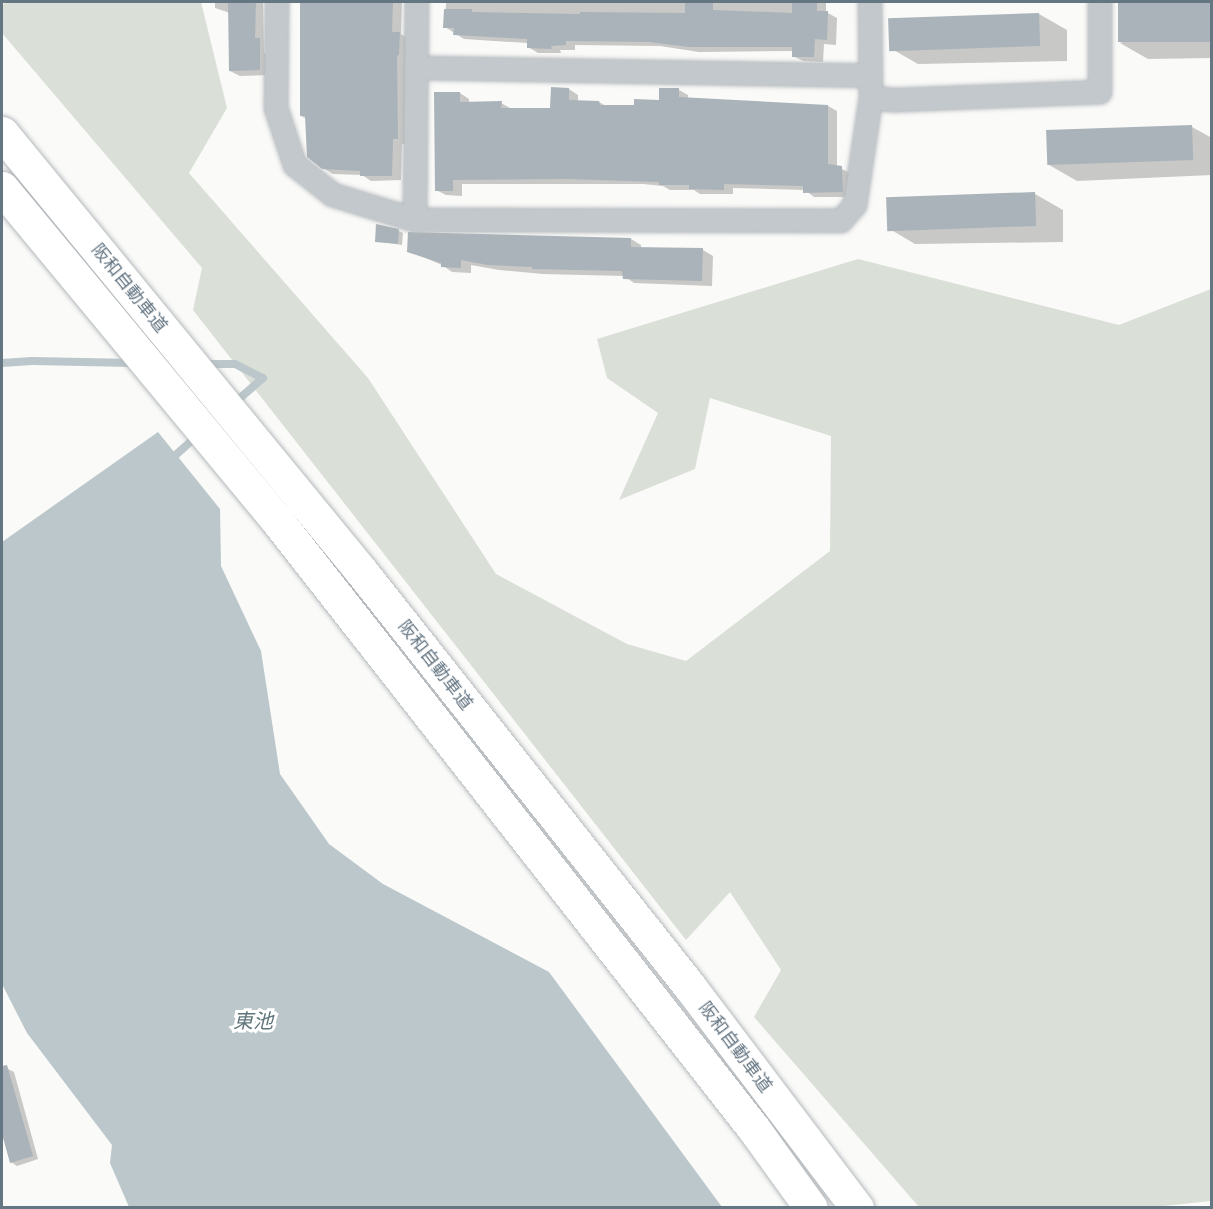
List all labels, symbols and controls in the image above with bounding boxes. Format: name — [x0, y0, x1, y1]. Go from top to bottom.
street label: 阪和自動車道 — [87, 239, 171, 337]
street label: 阪和自動車道 — [393, 616, 477, 714]
street label: 阪和自動車道 — [694, 997, 776, 1097]
water label: 東池 — [233, 1008, 273, 1032]

